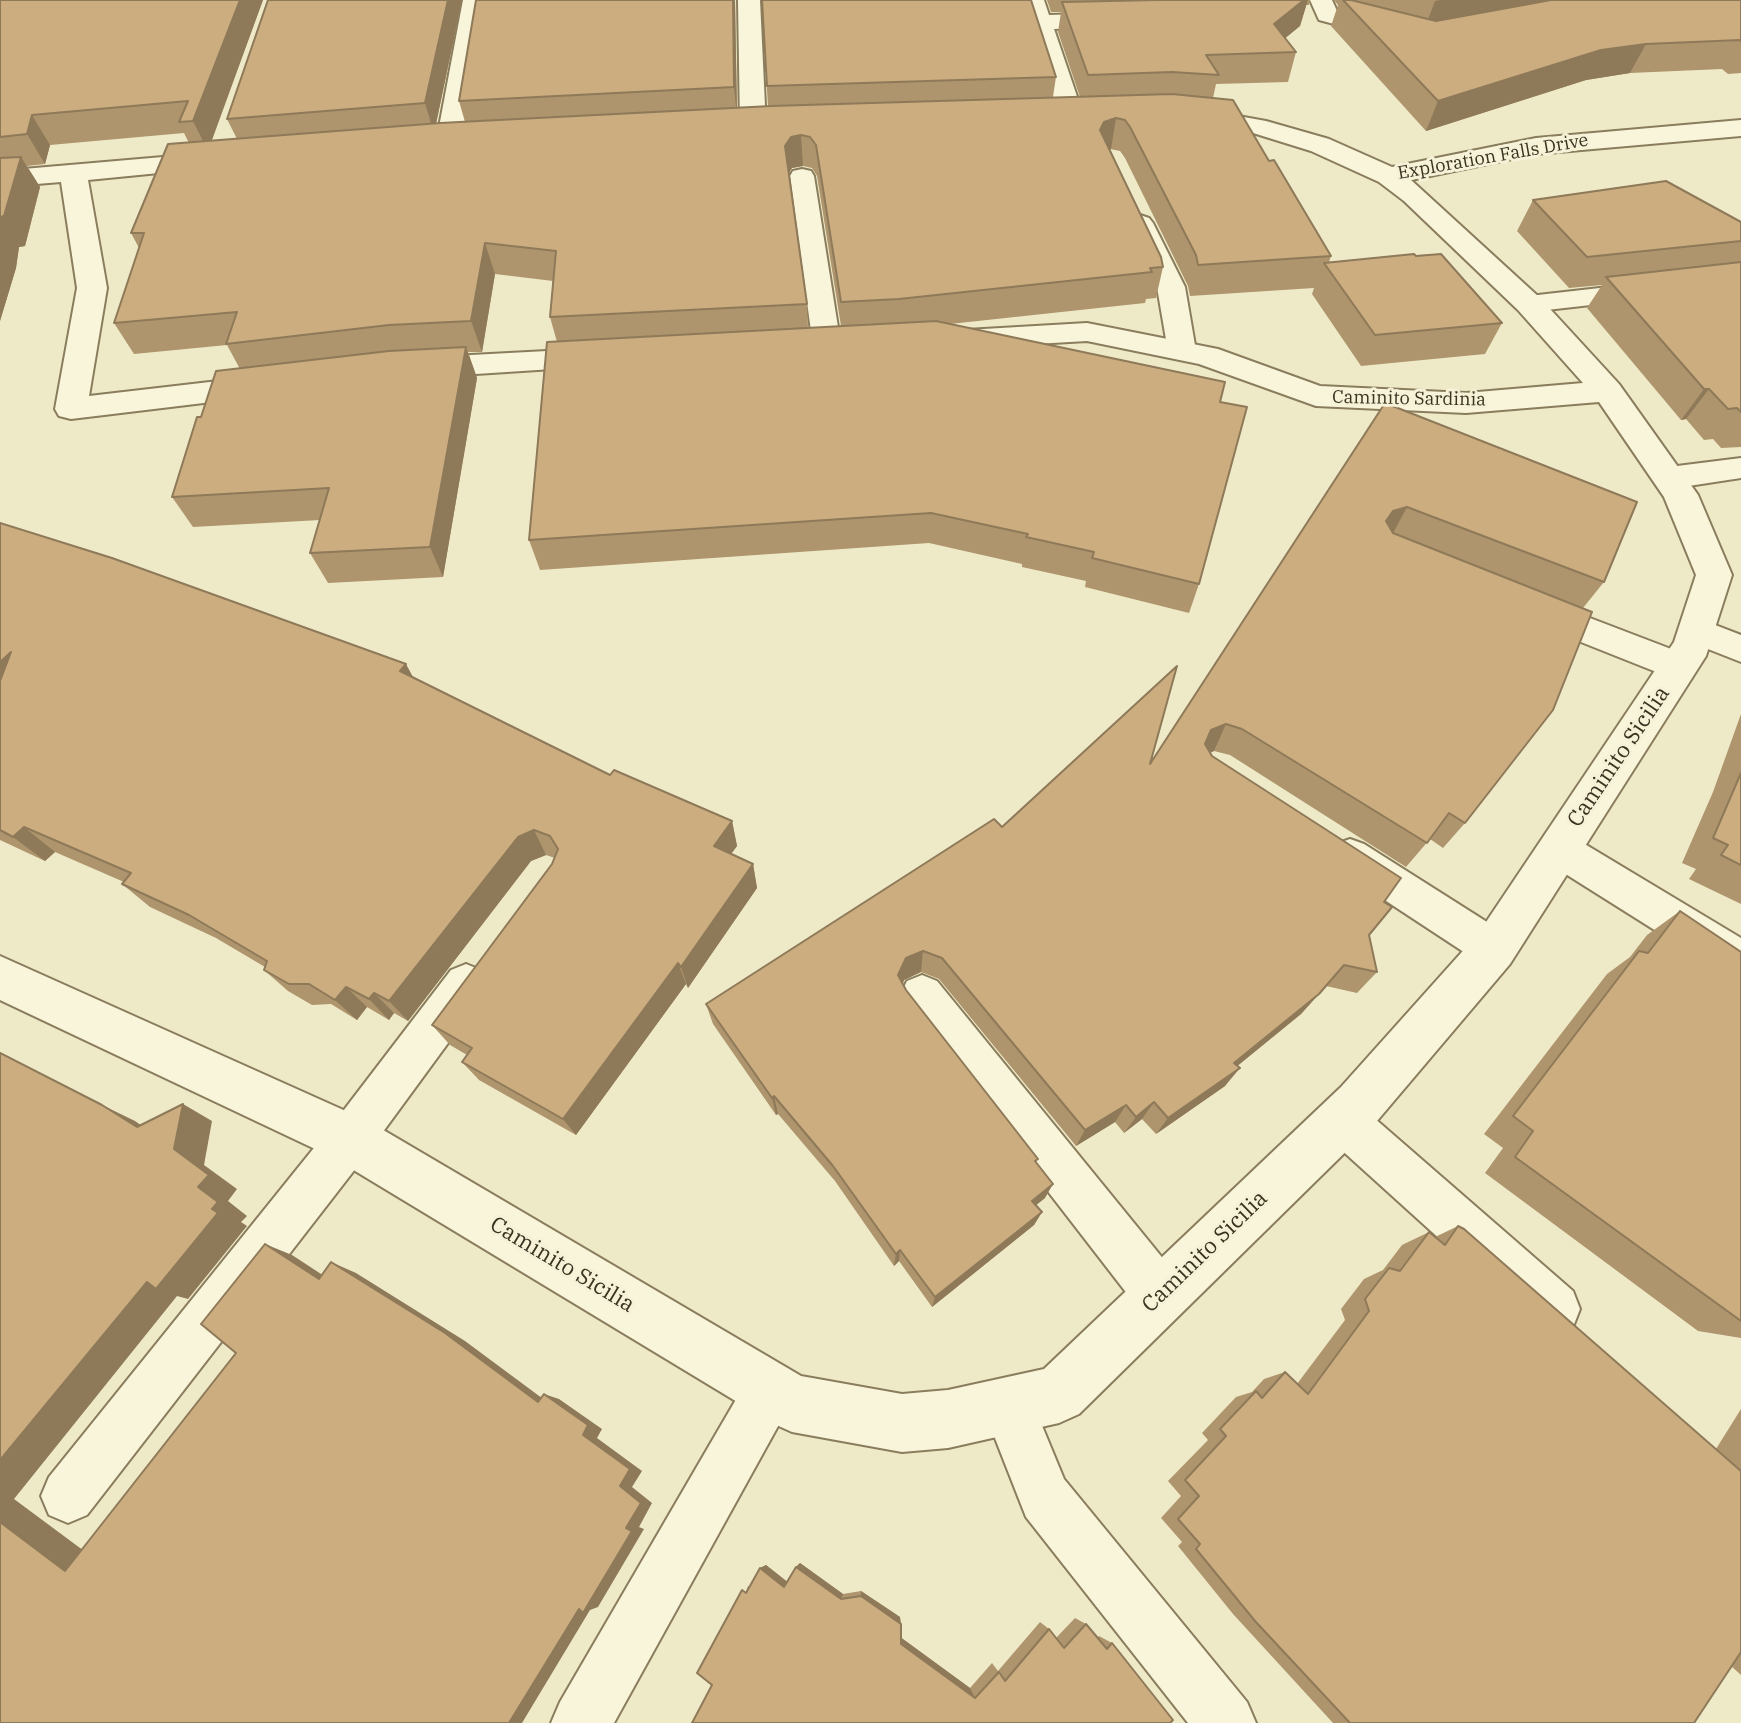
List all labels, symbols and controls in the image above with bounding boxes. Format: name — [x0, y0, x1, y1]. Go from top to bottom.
street label: Exploration Falls Drive — [1396, 130, 1590, 184]
street label: Caminito Sardinia — [1332, 387, 1486, 411]
street label: Caminito Sicilia — [1562, 682, 1676, 832]
street label: Caminito Sicilia — [1137, 1186, 1273, 1318]
street label: Caminito Sicilia — [485, 1211, 639, 1319]

